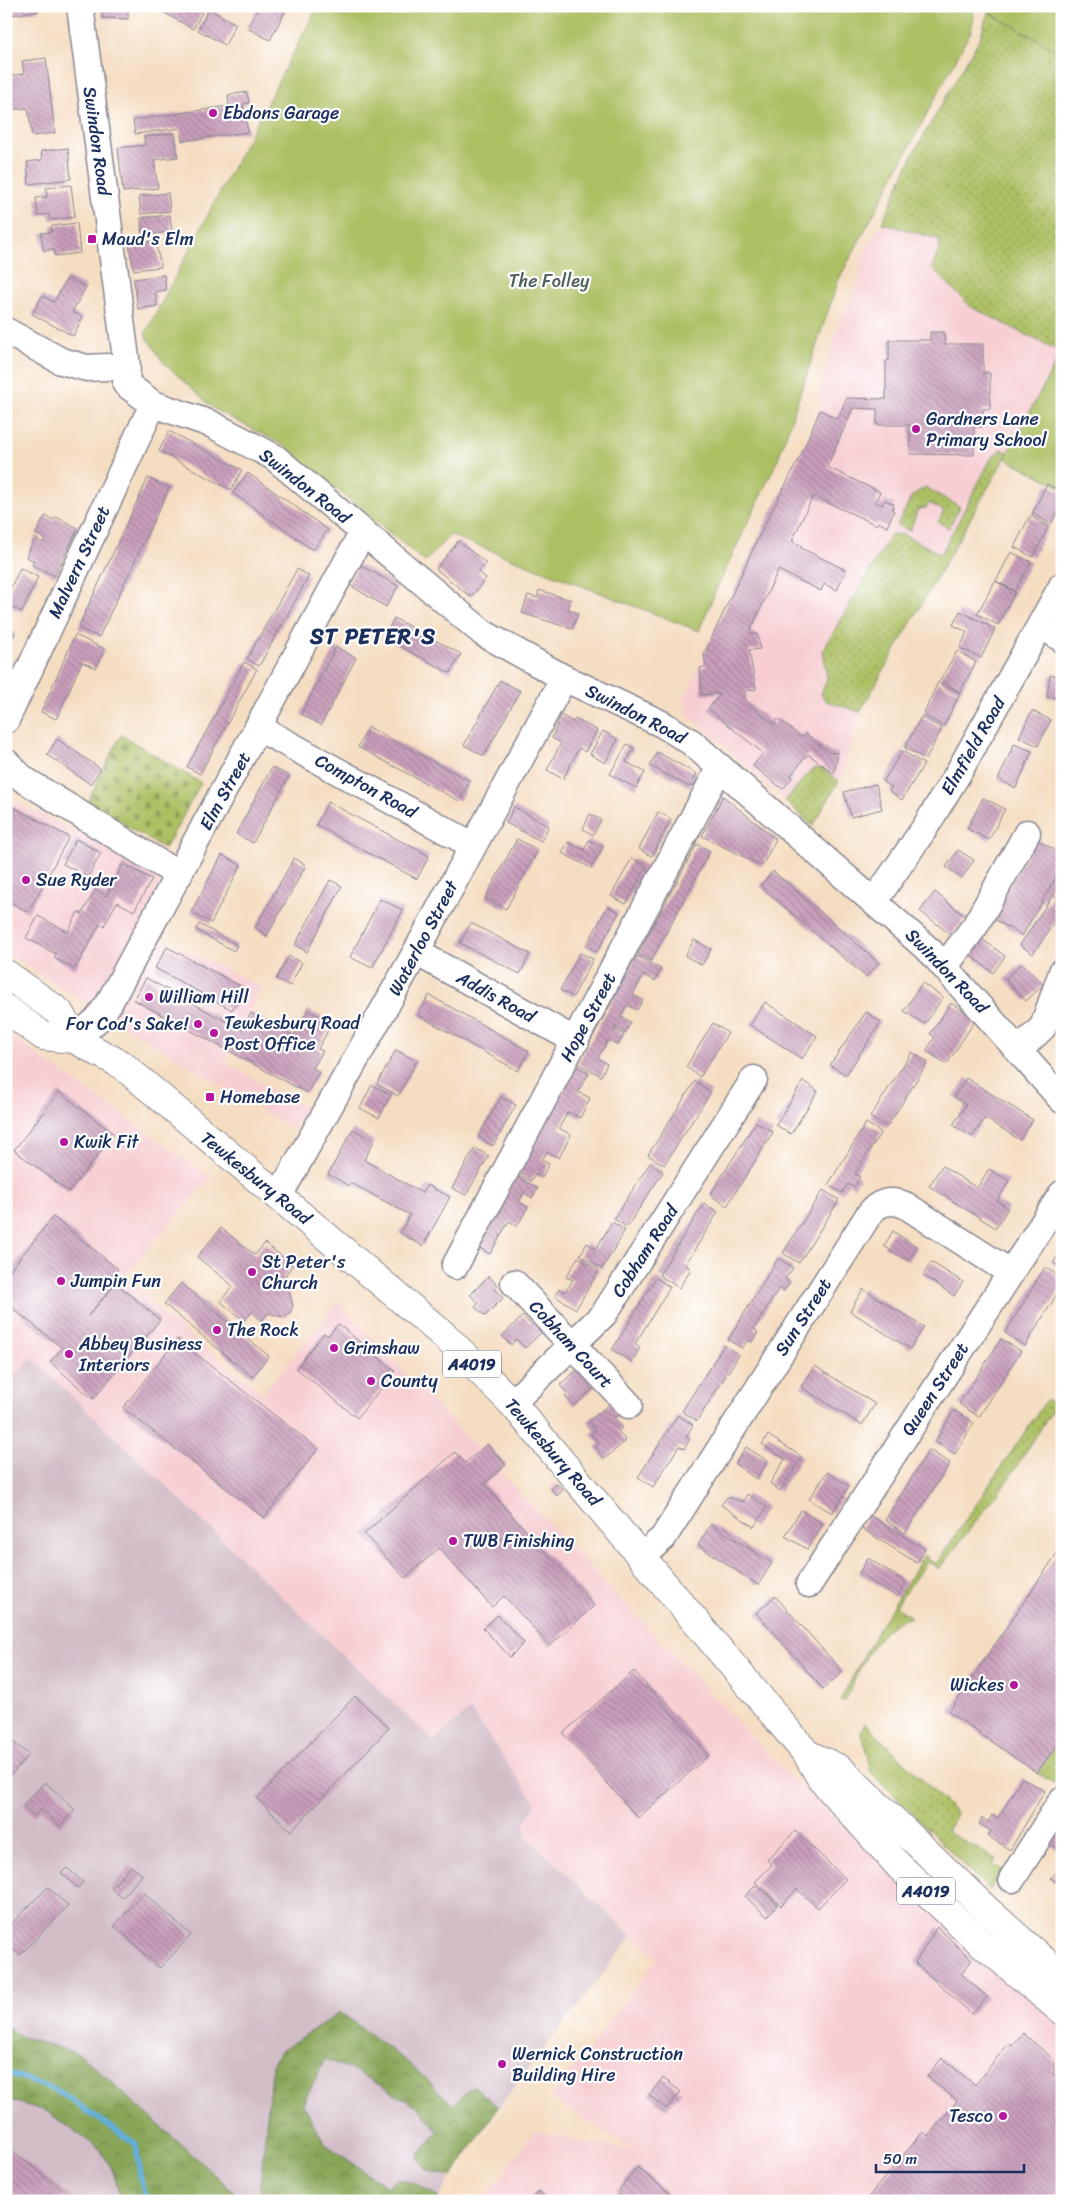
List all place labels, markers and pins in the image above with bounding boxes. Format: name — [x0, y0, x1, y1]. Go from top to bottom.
place label: Ebdons Garage — [223, 97, 339, 129]
marker: Ebdons Garage — [207, 107, 219, 119]
place label: Maud's Elm — [102, 223, 194, 255]
marker: Maud's Elm — [86, 233, 98, 245]
place label: Gardners Lane Primary School — [926, 403, 1048, 456]
marker: Gardners Lane Primary School — [910, 423, 922, 435]
place label: Sue Ryder — [36, 864, 118, 896]
marker: Sue Ryder — [20, 874, 32, 886]
place label: William Hill — [159, 981, 249, 1013]
marker: William Hill — [143, 991, 155, 1003]
place label: Tewkesbury Road Post Office — [224, 1007, 361, 1060]
place label: For Cod's Sake! — [66, 1008, 189, 1040]
marker: For Cod's Sake! — [192, 1018, 204, 1030]
marker: Tewkesbury Road Post Office — [208, 1027, 220, 1039]
place label: Homebase — [220, 1081, 300, 1113]
marker: Homebase — [204, 1091, 216, 1103]
place label: Kwik Fit — [74, 1126, 139, 1158]
marker: Kwik Fit — [58, 1136, 70, 1148]
place label: St Peter's Church — [262, 1246, 346, 1299]
place label: Jumpin Fun — [70, 1265, 161, 1297]
marker: St Peter's Church — [246, 1266, 258, 1278]
marker: Jumpin Fun — [55, 1275, 67, 1287]
place label: The Rock — [227, 1314, 299, 1346]
marker: The Rock — [211, 1324, 223, 1336]
place label: Abbey Business Interiors — [78, 1328, 203, 1381]
place label: Grimshaw — [344, 1332, 420, 1364]
marker: Grimshaw — [328, 1342, 340, 1354]
marker: Abbey Business Interiors — [63, 1348, 75, 1360]
place label: County — [381, 1365, 439, 1397]
marker: County — [365, 1375, 377, 1387]
place label: TWB Finishing — [463, 1525, 574, 1557]
marker: TWB Finishing — [447, 1535, 459, 1547]
place label: Wickes — [950, 1669, 1005, 1701]
marker: Wickes — [1008, 1679, 1020, 1691]
place label: Wernick Construction Building Hire — [512, 2038, 683, 2091]
marker: Wernick Construction Building Hire — [496, 2058, 508, 2070]
place label: Tesco — [949, 2100, 993, 2132]
marker: Tesco — [997, 2110, 1009, 2122]

